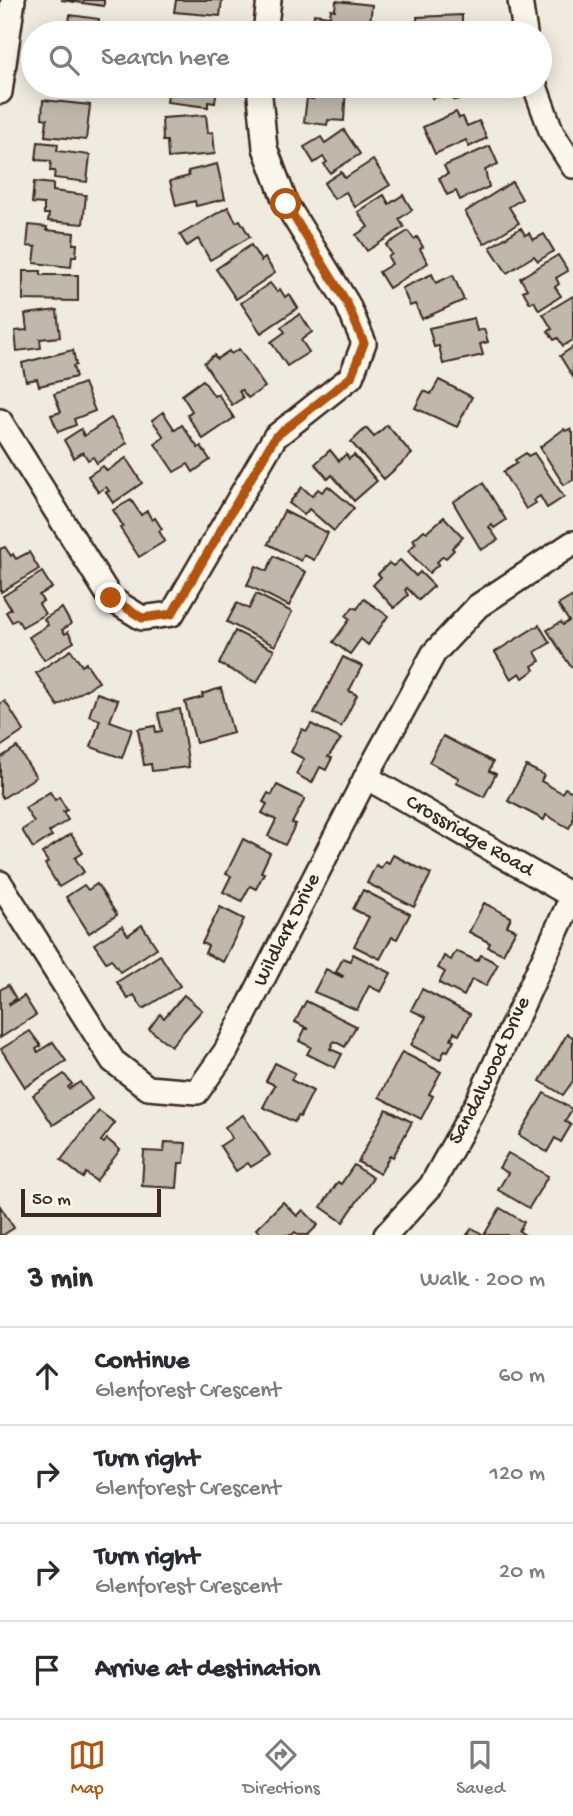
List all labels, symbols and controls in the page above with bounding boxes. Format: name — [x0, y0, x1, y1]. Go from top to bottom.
search box — [21, 21, 552, 98]
icon: search — [45, 41, 83, 79]
text: Search here — [101, 44, 229, 75]
route start — [270, 188, 301, 219]
route end — [95, 582, 126, 613]
street label: Crossridge Road — [401, 790, 539, 884]
street label: Wildlark Drive — [249, 869, 327, 991]
street label: Sandalwood Drive — [444, 992, 537, 1149]
scale bar — [21, 1186, 161, 1218]
text: 50 m — [32, 1189, 71, 1212]
text: 3 min — [28, 1263, 93, 1298]
text: Walk · 200 m — [420, 1267, 545, 1294]
text: Continue — [95, 1347, 189, 1378]
icon: ahead — [28, 1357, 66, 1395]
text: 60 m — [499, 1363, 545, 1390]
text: Glenforest Crescent — [95, 1378, 281, 1405]
text: Turn right — [95, 1445, 199, 1476]
icon: right — [28, 1455, 66, 1493]
text: 120 m — [490, 1461, 545, 1488]
text: Glenforest Crescent — [95, 1476, 281, 1503]
text: Turn right — [95, 1543, 199, 1574]
icon: right — [28, 1553, 66, 1591]
text: 20 m — [499, 1559, 545, 1586]
text: Glenforest Crescent — [95, 1574, 281, 1601]
icon: arrive — [28, 1651, 66, 1689]
text: Arrive at destination — [95, 1655, 320, 1686]
tab: Map — [68, 1736, 106, 1801]
tab: Directions — [243, 1736, 320, 1801]
tab: Saved — [456, 1736, 505, 1801]

